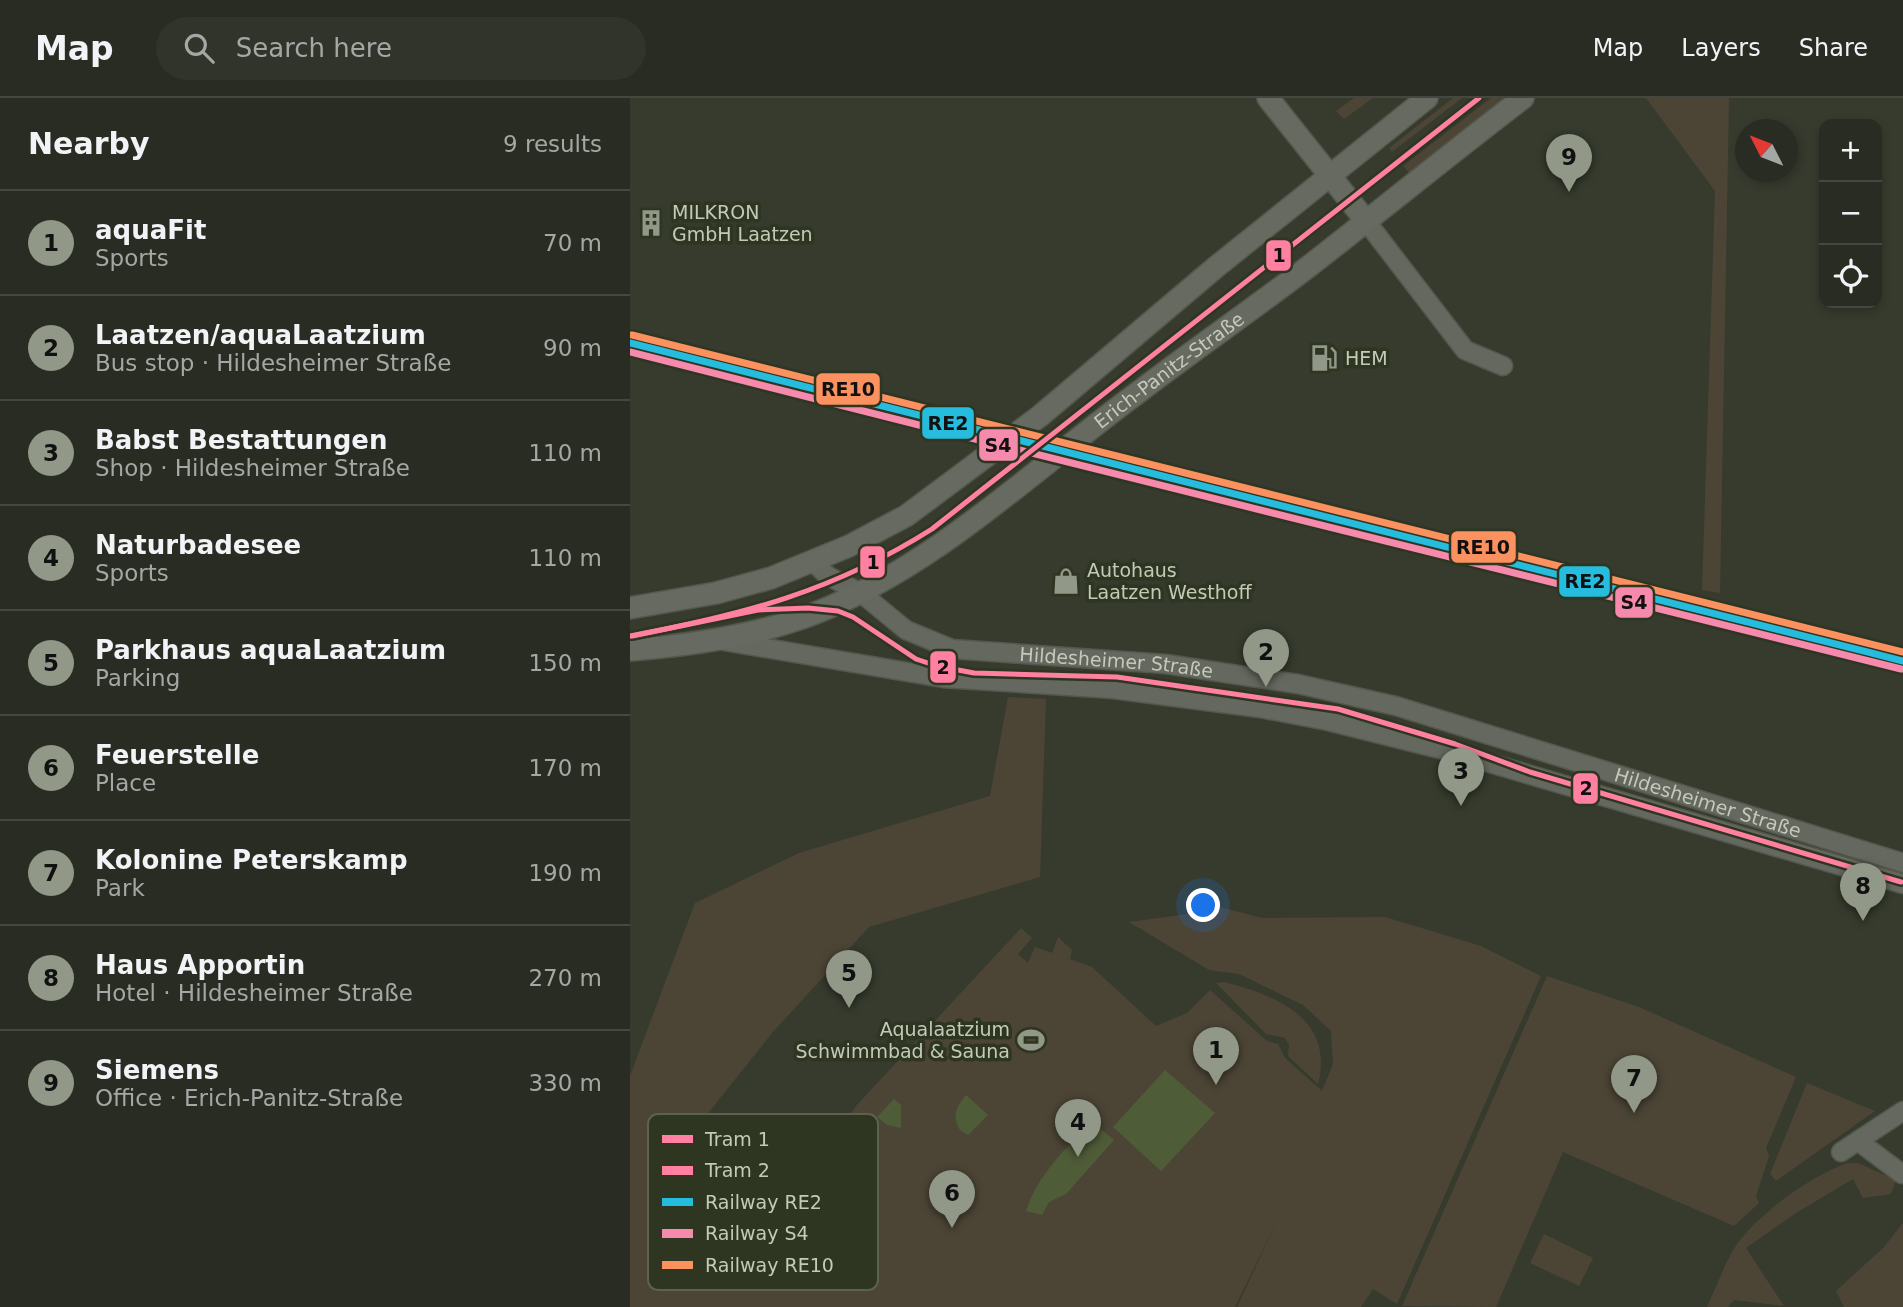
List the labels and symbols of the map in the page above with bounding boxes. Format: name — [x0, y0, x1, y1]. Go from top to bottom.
north arrow — [1735, 119, 1798, 182]
pin: 9 — [1546, 134, 1592, 192]
place label: MILKRON GmbH Laatzen — [672, 201, 813, 245]
building icon: MILKRON GmbH Laatzen — [636, 208, 666, 238]
line badge: 1 — [1265, 239, 1292, 272]
text: 1 — [1272, 244, 1286, 266]
street label: Erich-Panitz-Straße — [1090, 307, 1248, 433]
fuel station icon: HEM — [1309, 343, 1339, 373]
place label: HEM — [1345, 347, 1388, 369]
line badge: RE10 — [815, 372, 881, 406]
text: RE10 — [821, 378, 875, 400]
line badge: RE2 — [921, 406, 975, 440]
text: RE2 — [928, 412, 968, 434]
line badge: S4 — [978, 428, 1019, 462]
text: S4 — [985, 434, 1011, 456]
line badge: RE10 — [1450, 530, 1517, 564]
text: RE10 — [1456, 536, 1510, 558]
line badge: 1 — [859, 545, 886, 579]
text: 1 — [866, 551, 880, 573]
place label: Autohaus Laatzen Westhoff — [1087, 559, 1252, 603]
line badge: RE2 — [1558, 565, 1611, 598]
shop icon: Autohaus Laatzen Westhoff — [1051, 566, 1081, 596]
text: RE2 — [1565, 570, 1605, 592]
line badge: S4 — [1614, 586, 1654, 619]
text: S4 — [1621, 591, 1647, 613]
pin: 2 — [1243, 629, 1289, 687]
street label: Hildesheimer Straße — [1019, 643, 1215, 682]
line badge: 2 — [929, 650, 957, 684]
text: 2 — [936, 656, 950, 678]
pin: 3 — [1438, 748, 1484, 806]
street label: Hildesheimer Straße — [1612, 763, 1804, 842]
line badge: 2 — [1572, 772, 1599, 805]
text: 2 — [1579, 777, 1593, 799]
pin: 8 — [1840, 863, 1886, 921]
your location — [1186, 888, 1220, 922]
pin: 5 — [826, 950, 872, 1008]
place label: Aqualaatzium Schwimmbad & Sauna — [796, 1018, 1010, 1062]
sports icon: Aqualaatzium Schwimmbad & Sauna — [1016, 1025, 1046, 1055]
pin: 1 — [1193, 1027, 1239, 1085]
pin: 7 — [1611, 1055, 1657, 1113]
pin: 4 — [1055, 1099, 1101, 1157]
legend — [648, 1114, 878, 1290]
text: Tram 1 — [704, 1128, 770, 1150]
text: Tram 2 — [704, 1159, 770, 1181]
pin: 6 — [929, 1170, 975, 1228]
text: Railway RE2 — [705, 1191, 822, 1213]
text: Railway S4 — [705, 1222, 809, 1244]
text: Railway RE10 — [705, 1254, 834, 1276]

